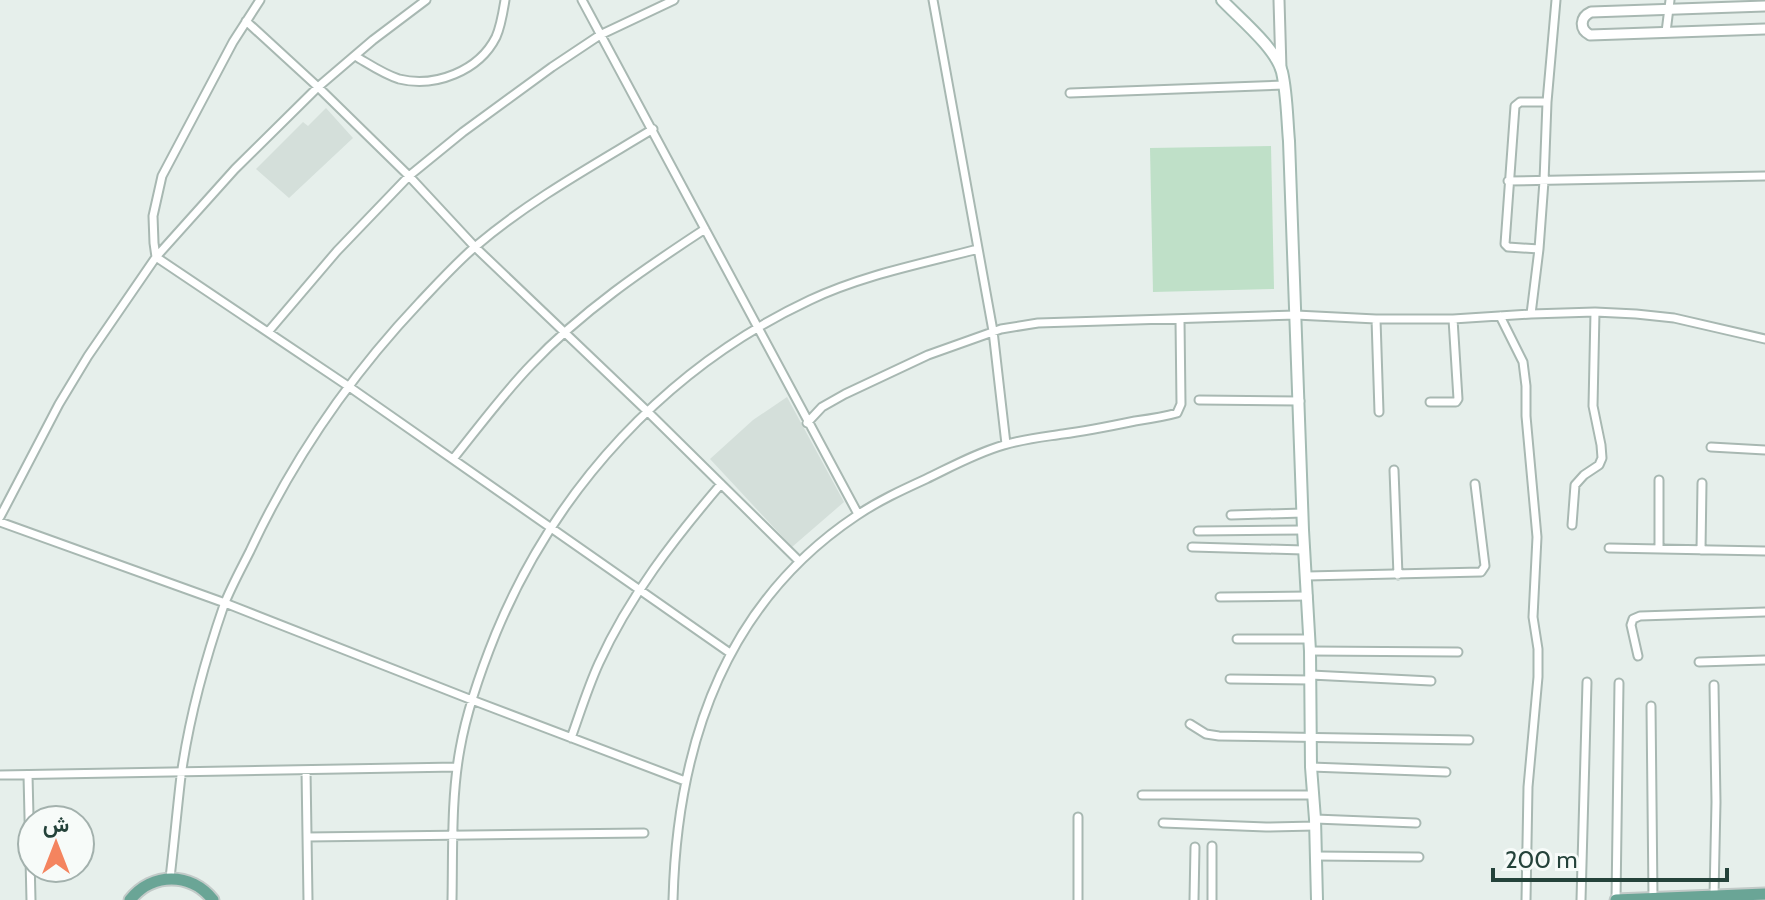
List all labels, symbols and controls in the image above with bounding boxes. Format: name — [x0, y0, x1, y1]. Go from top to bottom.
north arrow — [16, 804, 96, 884]
text: ش — [43, 811, 69, 838]
scale bar — [1493, 832, 1727, 882]
text: 200 m — [1505, 845, 1578, 874]

